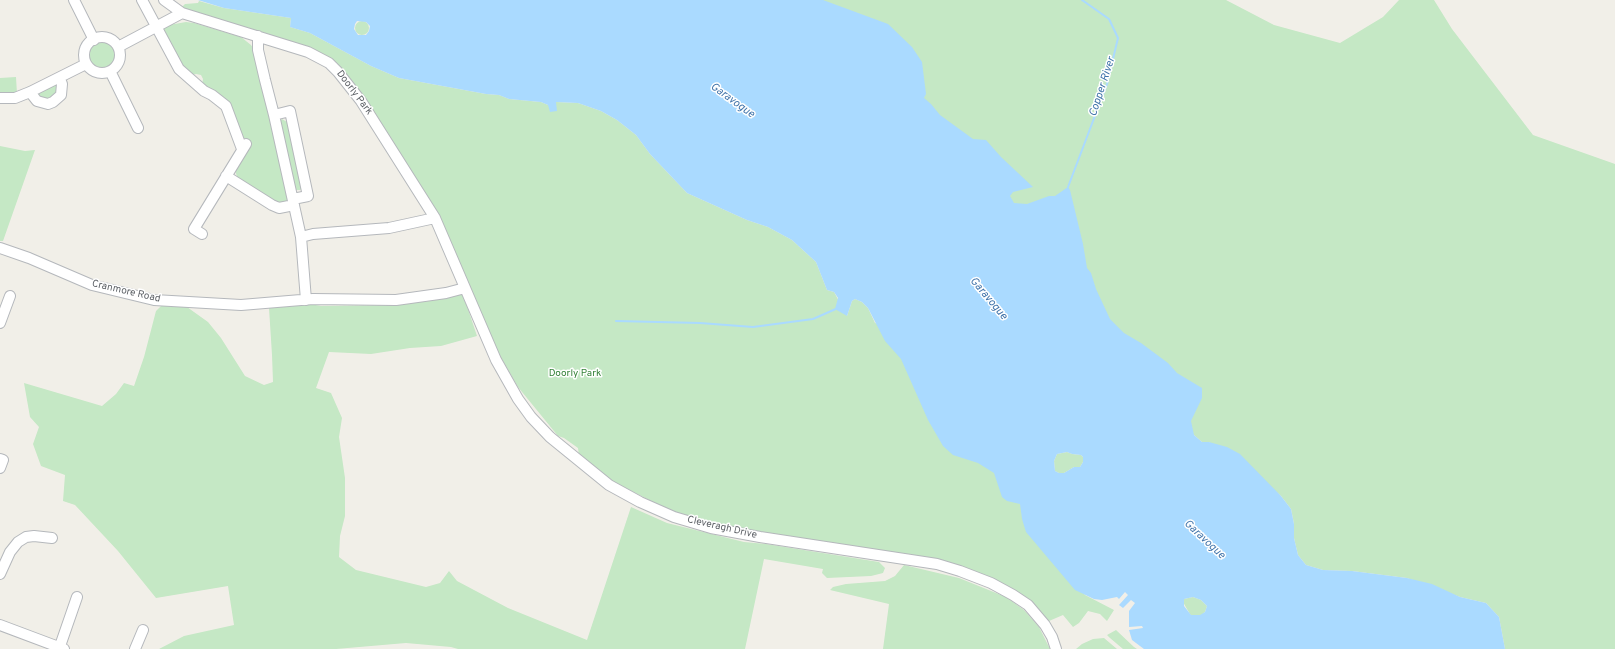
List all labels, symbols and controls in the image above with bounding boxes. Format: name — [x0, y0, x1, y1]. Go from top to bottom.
water label: Copper River — [1087, 56, 1119, 118]
street label: Doorly Park — [333, 68, 375, 118]
water label: Garavogue — [707, 81, 757, 121]
water label: Garavogue — [966, 275, 1010, 323]
street label: Cranmore Road — [91, 278, 161, 306]
park label: Doorly Park — [549, 368, 601, 380]
street label: Cleveragh Drive — [686, 514, 758, 542]
water label: Garavogue — [1181, 518, 1227, 562]

